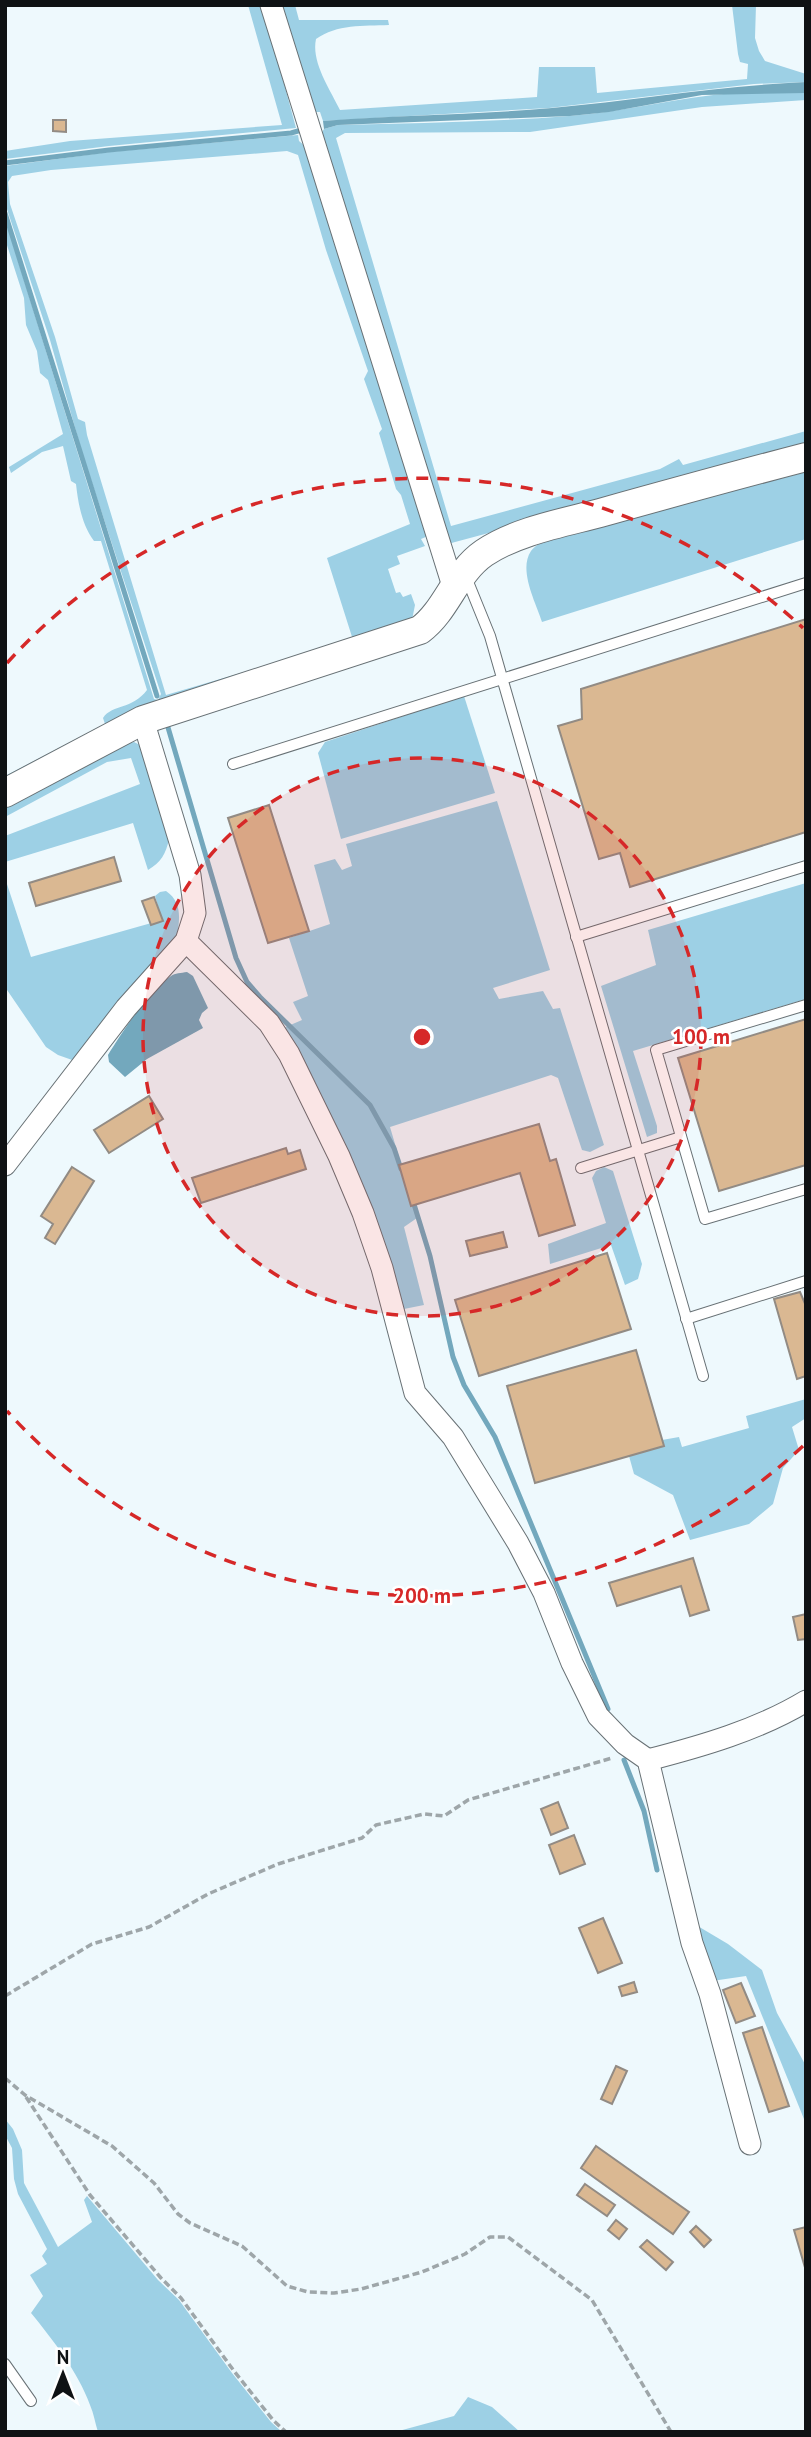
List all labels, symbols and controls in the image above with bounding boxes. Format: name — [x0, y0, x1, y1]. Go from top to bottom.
text: 100 m — [672, 1023, 730, 1050]
centre of rings — [410, 1025, 434, 1049]
text: 200 m — [393, 1582, 451, 1609]
north arrow — [28, 2339, 98, 2409]
text: N — [57, 2345, 69, 2369]

